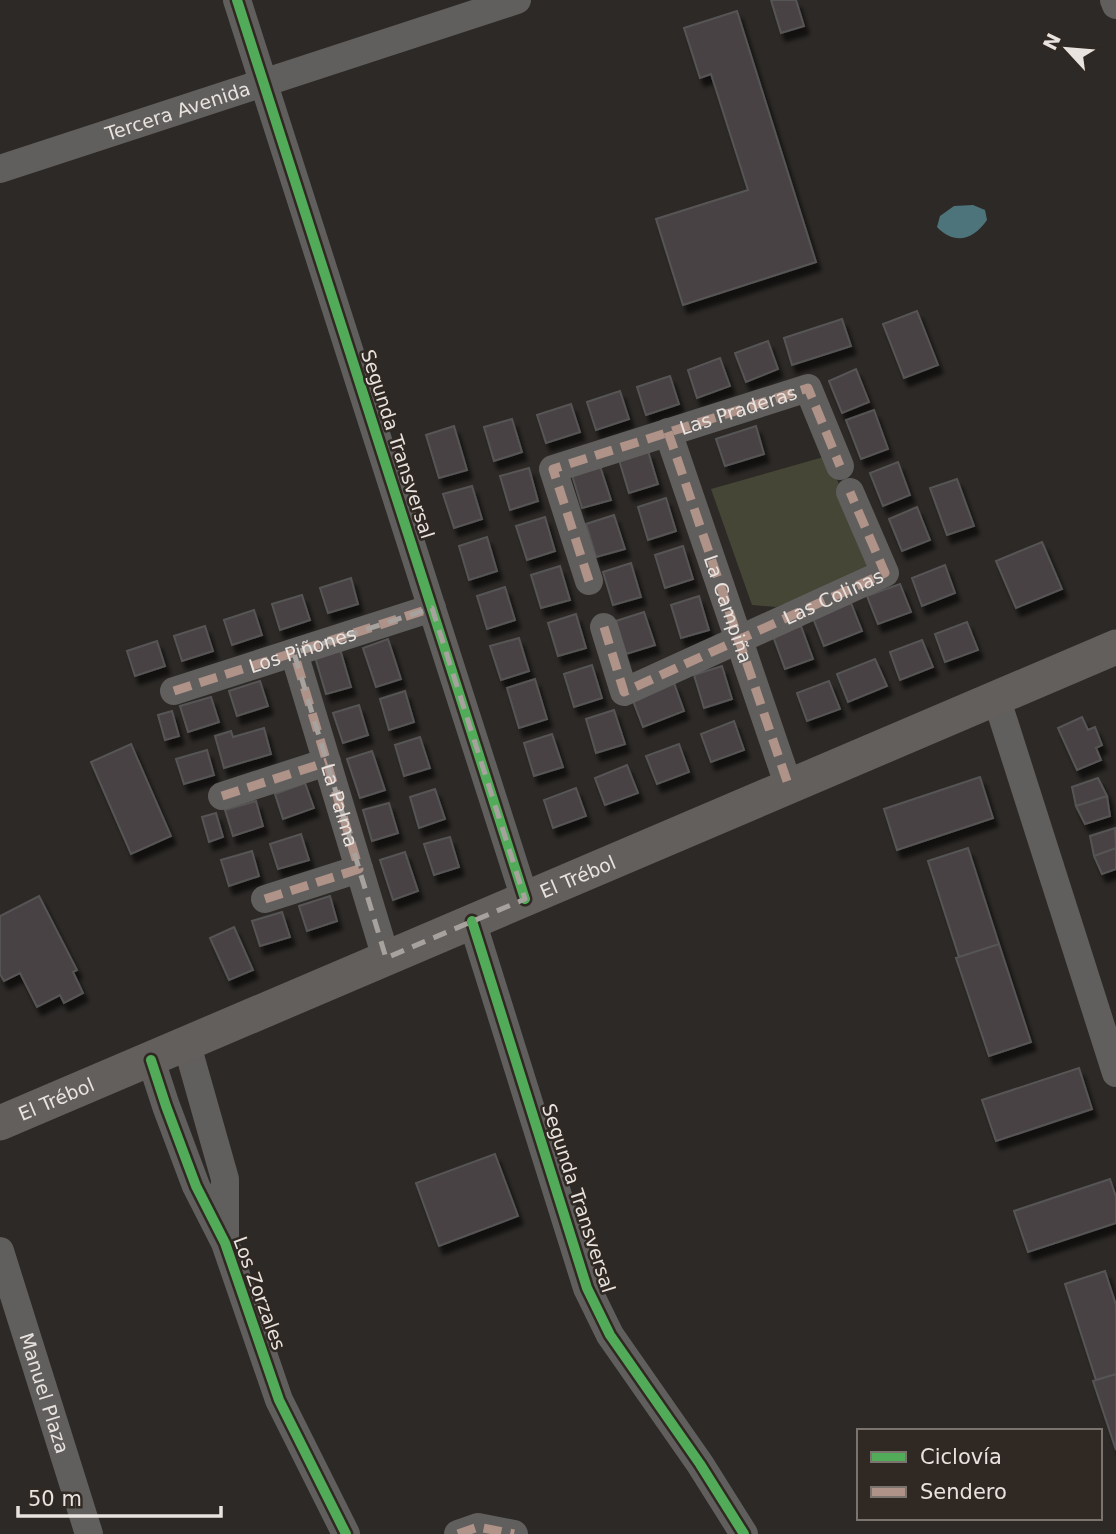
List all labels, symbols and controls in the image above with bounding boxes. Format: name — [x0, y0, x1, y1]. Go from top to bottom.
north arrow — [1032, 14, 1102, 84]
text: N — [1038, 30, 1065, 54]
street label: Tercera Avenida — [102, 77, 253, 145]
street label: Segunda Transversal — [357, 347, 439, 541]
street label: Las Praderas — [677, 381, 800, 439]
street label: La Campiña — [700, 552, 757, 666]
street label: Las Colinas — [780, 564, 887, 629]
street label: Los Piñones — [246, 622, 359, 677]
street label: La Palma — [317, 761, 363, 850]
street label: El Trébol — [536, 851, 619, 902]
street label: El Trébol — [15, 1073, 97, 1125]
street label: Segunda Transversal — [538, 1101, 620, 1295]
street label: Los Zorzales — [229, 1233, 291, 1353]
street label: Manuel Plaza — [15, 1330, 74, 1456]
legend — [857, 1429, 1102, 1520]
text: Ciclovía — [920, 1445, 1002, 1469]
scale bar — [18, 1474, 220, 1518]
text: Sendero — [920, 1480, 1007, 1504]
text: 50 m — [28, 1487, 82, 1511]

